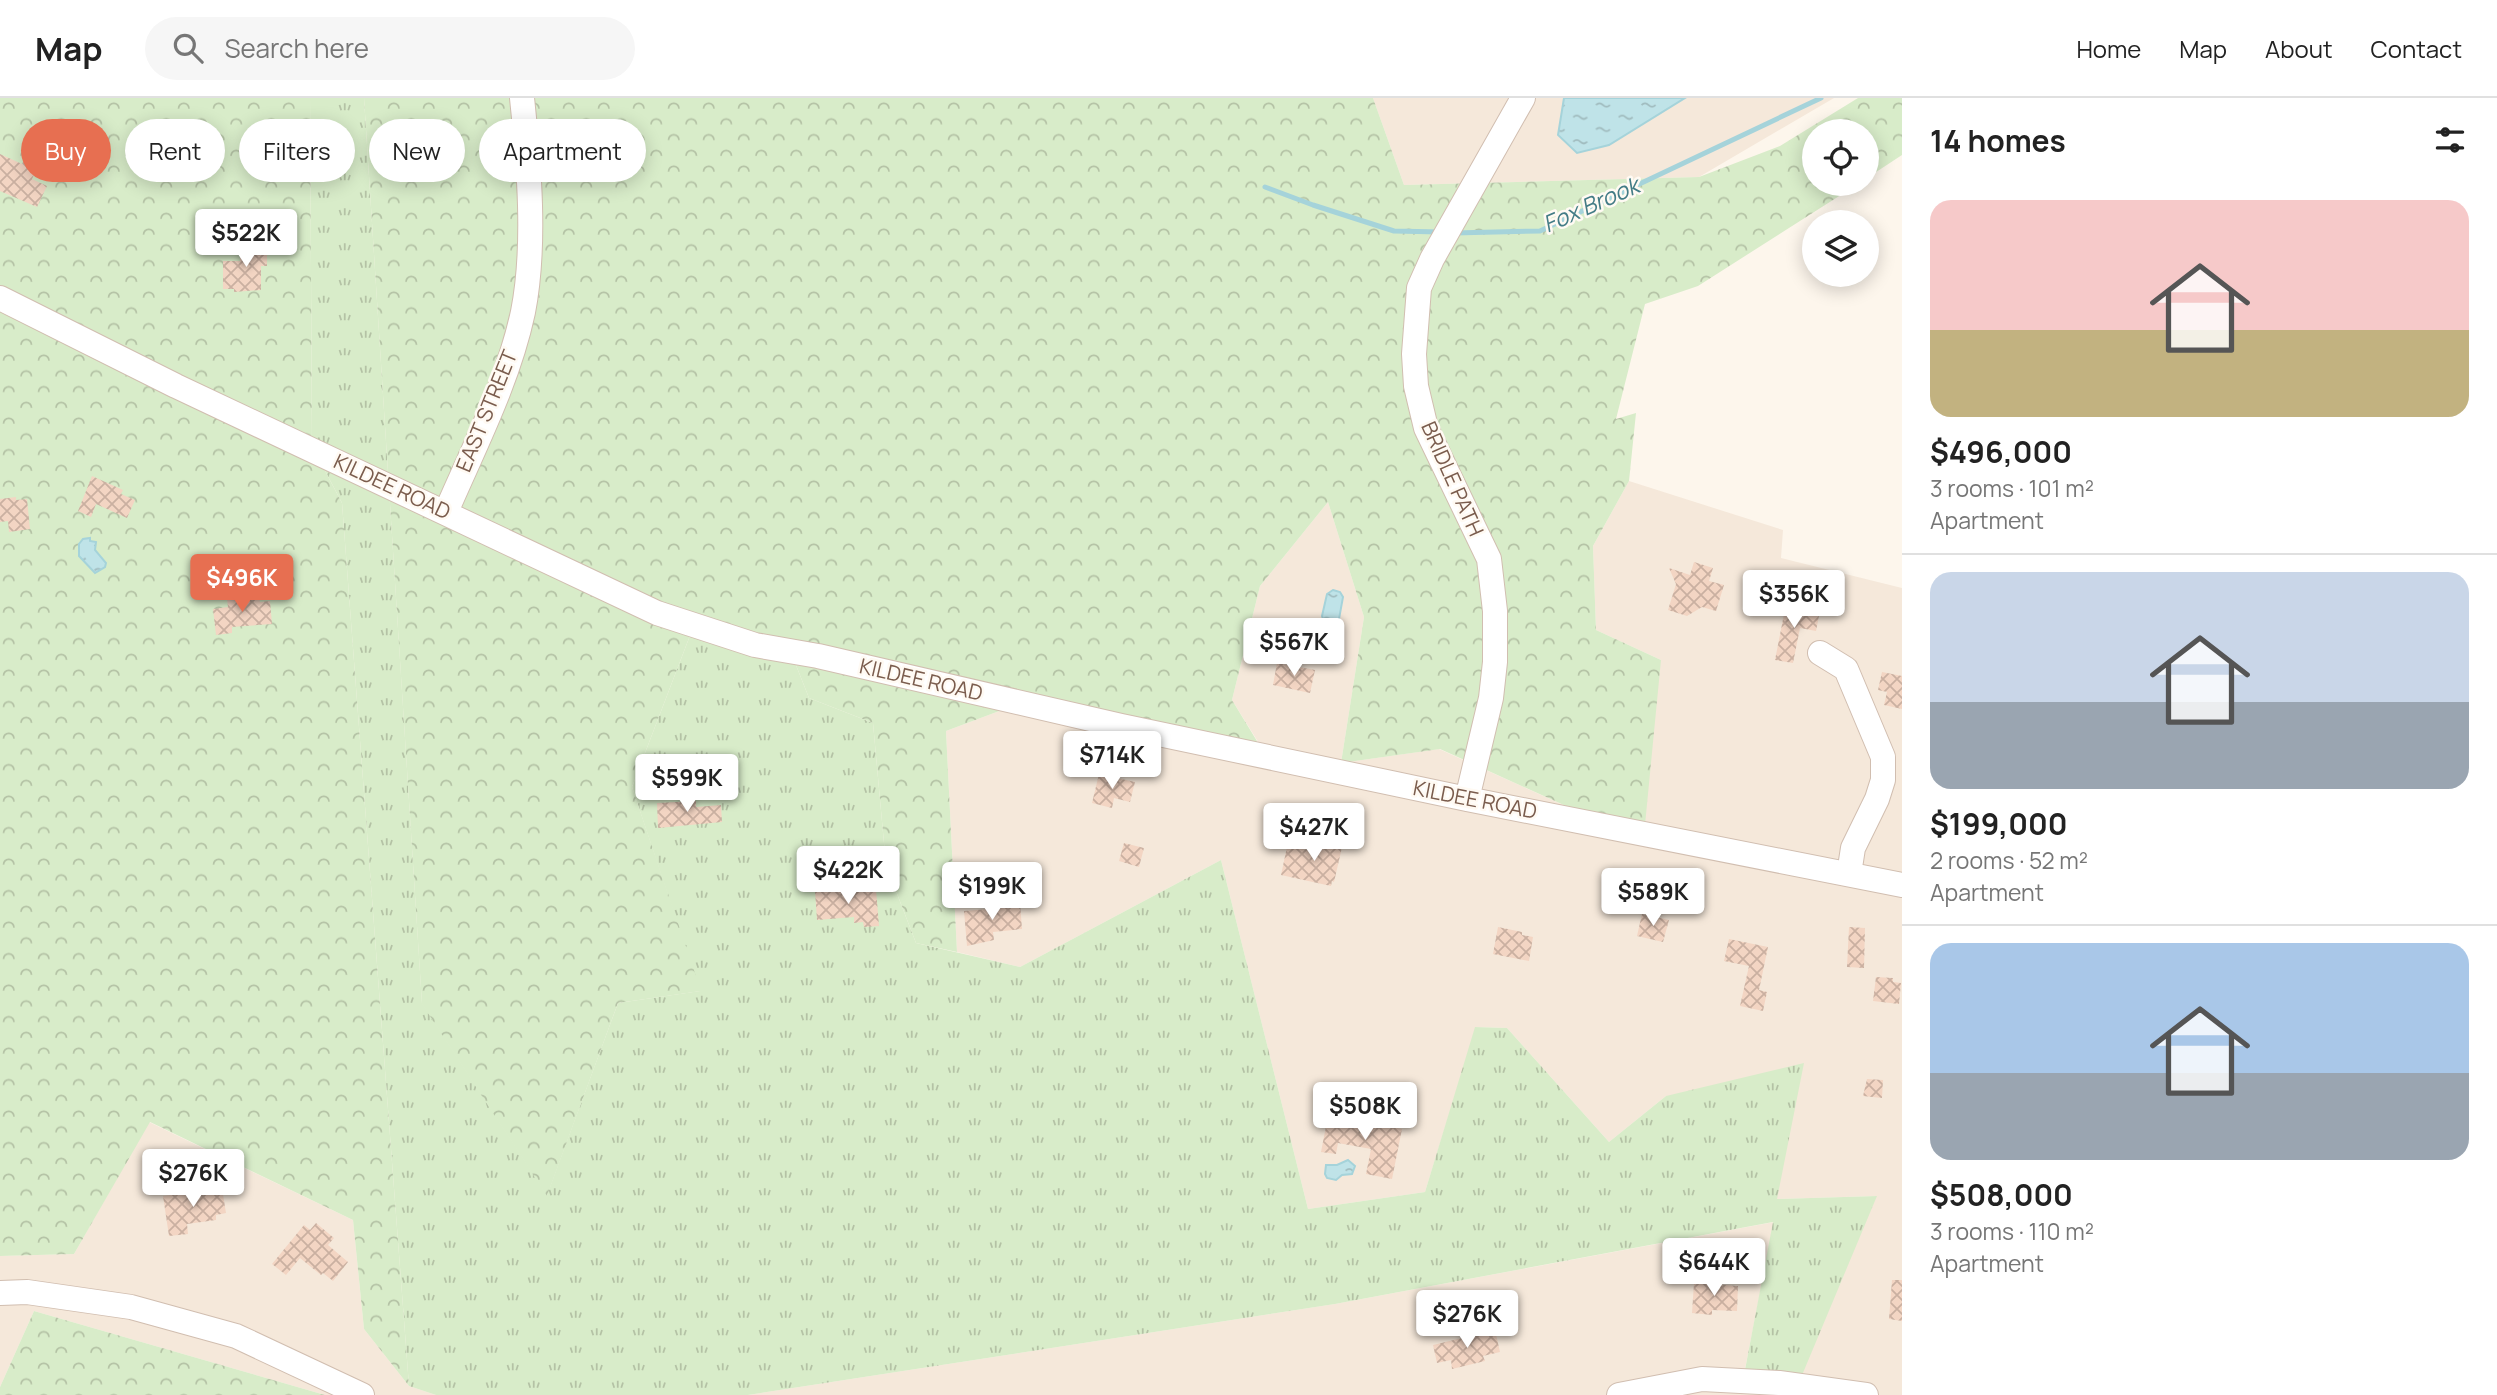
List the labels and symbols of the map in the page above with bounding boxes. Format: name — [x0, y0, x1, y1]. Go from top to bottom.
water label: Fox Brook — [1537, 167, 1647, 239]
pin: $522K — [197, 209, 295, 269]
street label: EAST STREET — [449, 345, 523, 476]
street label: BRIDLE PATH — [1415, 417, 1491, 540]
street label: KILDEE ROAD — [330, 447, 455, 525]
pin: $496K — [193, 554, 291, 614]
pin: $356K — [1745, 570, 1843, 630]
pin: $567K — [1245, 618, 1343, 678]
street label: KILDEE ROAD — [857, 651, 986, 707]
pin: $714K — [1063, 732, 1161, 791]
pin: $599K — [638, 754, 736, 814]
street label: KILDEE ROAD — [1411, 773, 1540, 825]
pin: $427K — [1265, 804, 1363, 863]
pin: $422K — [799, 846, 897, 906]
pin: $199K — [943, 862, 1041, 922]
pin: $589K — [1604, 868, 1702, 928]
pin: $508K — [1316, 1082, 1414, 1142]
pin: $276K — [144, 1150, 242, 1209]
pin: $644K — [1665, 1238, 1763, 1298]
pin: $276K — [1418, 1290, 1516, 1350]

